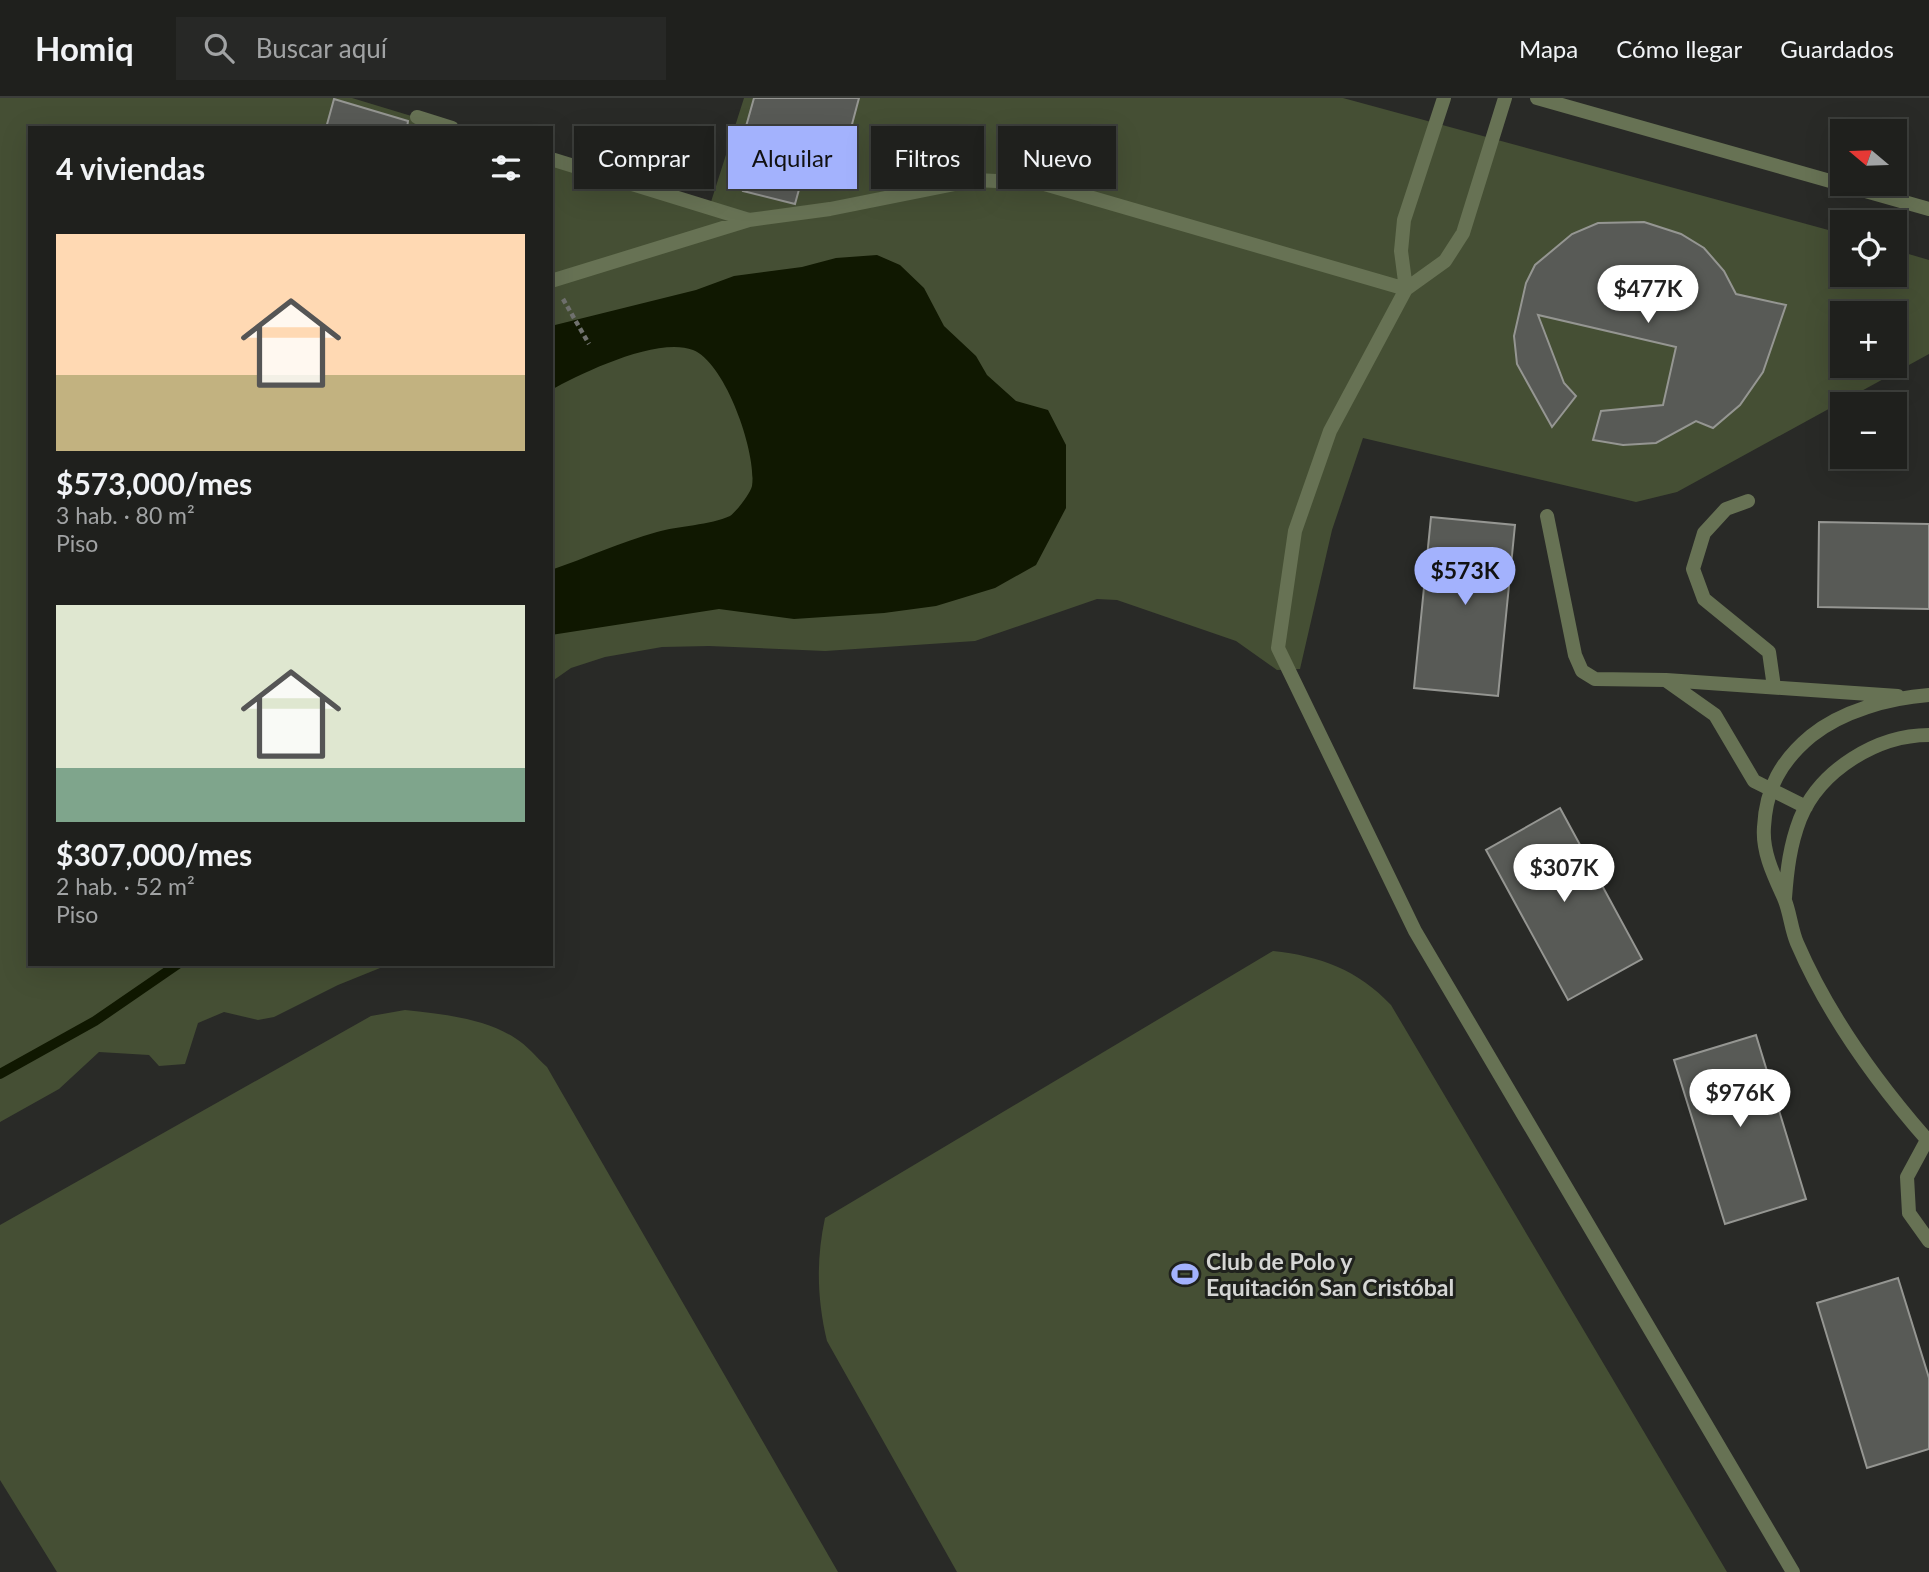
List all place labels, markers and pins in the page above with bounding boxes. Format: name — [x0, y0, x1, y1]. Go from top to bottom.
pin: $477K — [1599, 266, 1697, 325]
pin: $573K — [1416, 547, 1514, 607]
pin: $307K — [1515, 844, 1613, 904]
pin: $976K — [1691, 1070, 1789, 1129]
place label: Club de Polo y Equitación San Cristóbal — [1206, 1247, 1454, 1301]
sports icon: Club de Polo y Equitación San Cristóbal — [1170, 1259, 1200, 1289]

